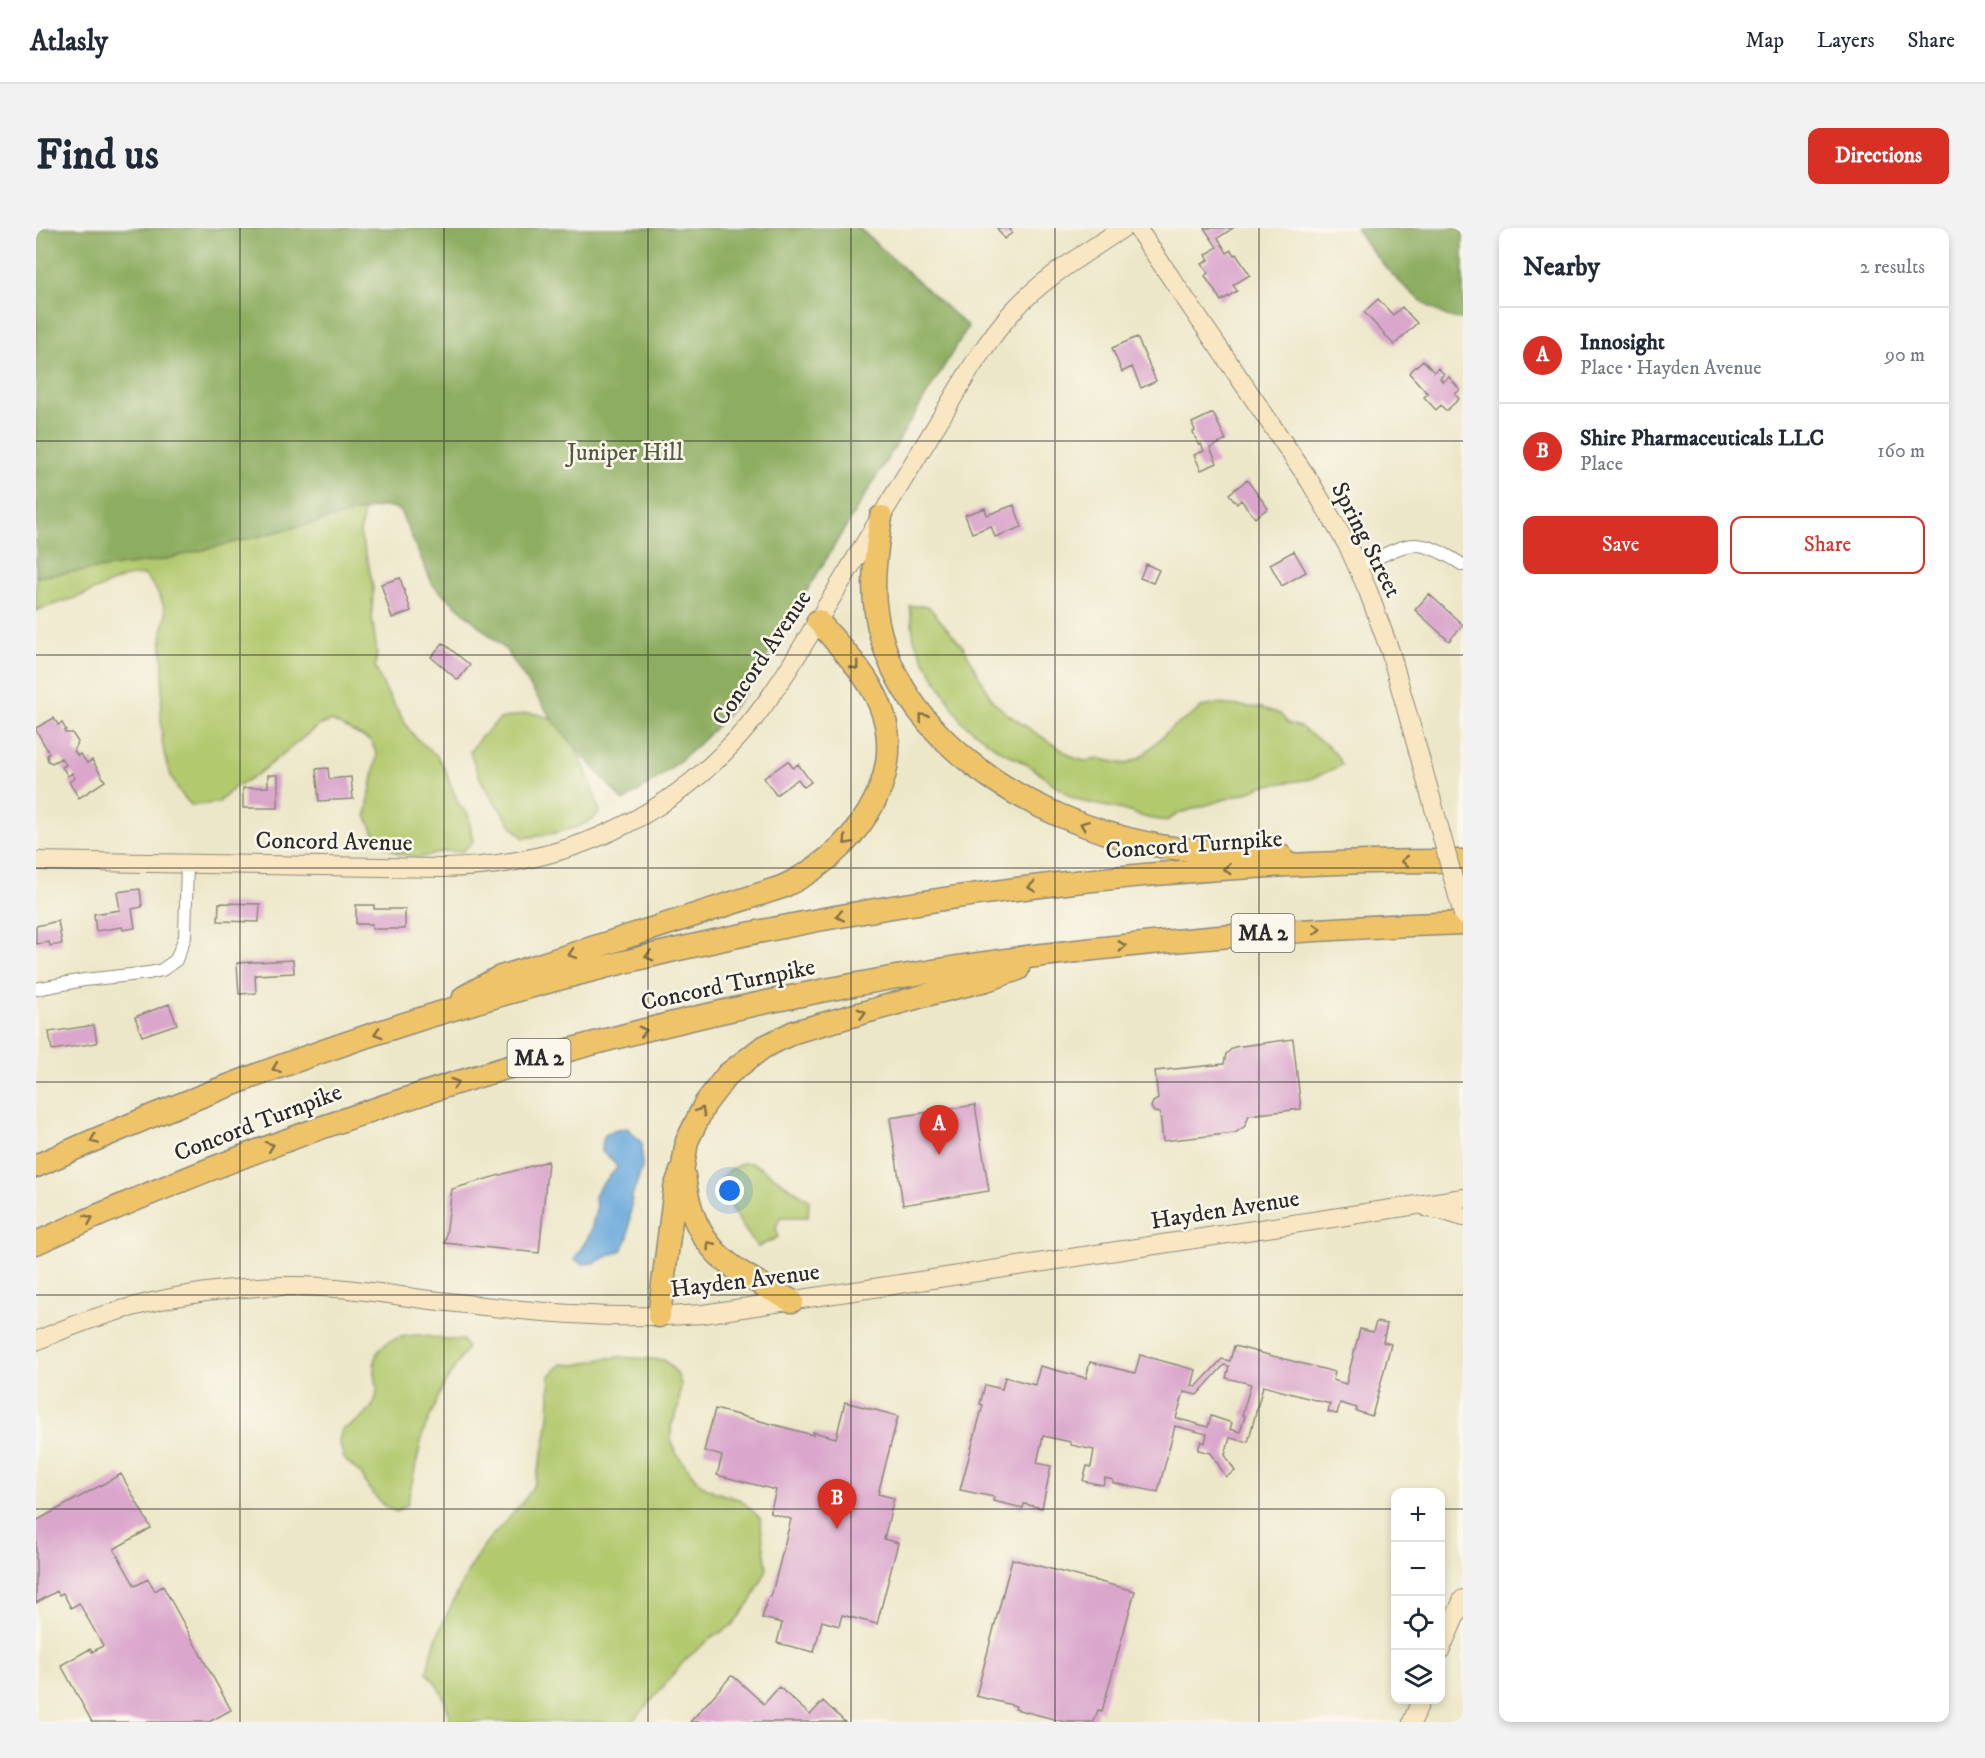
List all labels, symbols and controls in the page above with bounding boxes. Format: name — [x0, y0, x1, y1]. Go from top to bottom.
text: Atlasly — [30, 24, 108, 59]
text: Map — [1745, 28, 1784, 54]
text: Layers — [1817, 28, 1875, 54]
text: Share — [1908, 28, 1955, 54]
button: Directions — [1808, 128, 1949, 184]
text: Find us — [36, 130, 159, 182]
text: Nearby — [1523, 251, 1600, 284]
text: 2 results — [1860, 255, 1925, 280]
text: Innosight — [1580, 329, 1665, 356]
text: A — [1536, 343, 1549, 368]
text: 90 m — [1885, 343, 1925, 368]
text: Place · Hayden Avenue — [1580, 356, 1762, 381]
text: Shire Pharmaceuticals LLC — [1580, 425, 1824, 452]
park label: Juniper Hill — [565, 438, 684, 468]
text: B — [1536, 439, 1549, 464]
text: 160 m — [1877, 439, 1925, 464]
text: Place — [1580, 452, 1623, 477]
street label: Spring Street — [1324, 477, 1408, 603]
button: Save — [1523, 516, 1718, 574]
button: Share — [1730, 516, 1925, 574]
street label: Concord Avenue — [706, 584, 818, 732]
one-way arrow — [848, 659, 859, 670]
one-way arrow — [920, 713, 931, 724]
one-way arrow — [1079, 819, 1090, 832]
street label: Concord Turnpike — [1105, 824, 1284, 866]
street label: Concord Avenue — [255, 826, 413, 858]
one-way arrow — [843, 835, 854, 845]
one-way arrow — [1400, 855, 1409, 867]
one-way arrow — [1222, 862, 1231, 875]
one-way arrow — [1028, 880, 1037, 892]
one-way arrow — [835, 909, 845, 922]
road number: MA 2 — [1232, 914, 1294, 952]
one-way arrow — [1312, 923, 1321, 936]
one-way arrow — [1118, 940, 1127, 953]
one-way arrow — [567, 947, 578, 960]
one-way arrow — [644, 949, 654, 962]
street label: Concord Turnpike — [638, 952, 818, 1018]
one-way arrow — [857, 1007, 867, 1020]
one-way arrow — [373, 1026, 384, 1038]
one-way arrow — [637, 1026, 647, 1039]
road number: MA 2 — [508, 1039, 570, 1077]
one-way arrow — [271, 1061, 282, 1074]
street label: Concord Turnpike — [170, 1077, 346, 1169]
one-way arrow — [449, 1078, 460, 1090]
pin: A — [920, 1106, 958, 1155]
one-way arrow — [694, 1107, 706, 1117]
one-way arrow — [90, 1133, 101, 1145]
one-way arrow — [264, 1141, 275, 1153]
your location — [715, 1176, 744, 1205]
street label: Hayden Avenue — [1148, 1183, 1302, 1237]
one-way arrow — [83, 1214, 94, 1226]
one-way arrow — [706, 1241, 717, 1252]
street label: Hayden Avenue — [669, 1257, 821, 1305]
pin: B — [818, 1480, 856, 1529]
map controls — [1391, 1488, 1445, 1704]
button: + — [1391, 1488, 1445, 1542]
button: − — [1391, 1542, 1445, 1596]
button: locate — [1391, 1596, 1445, 1650]
button: layers — [1391, 1650, 1445, 1704]

